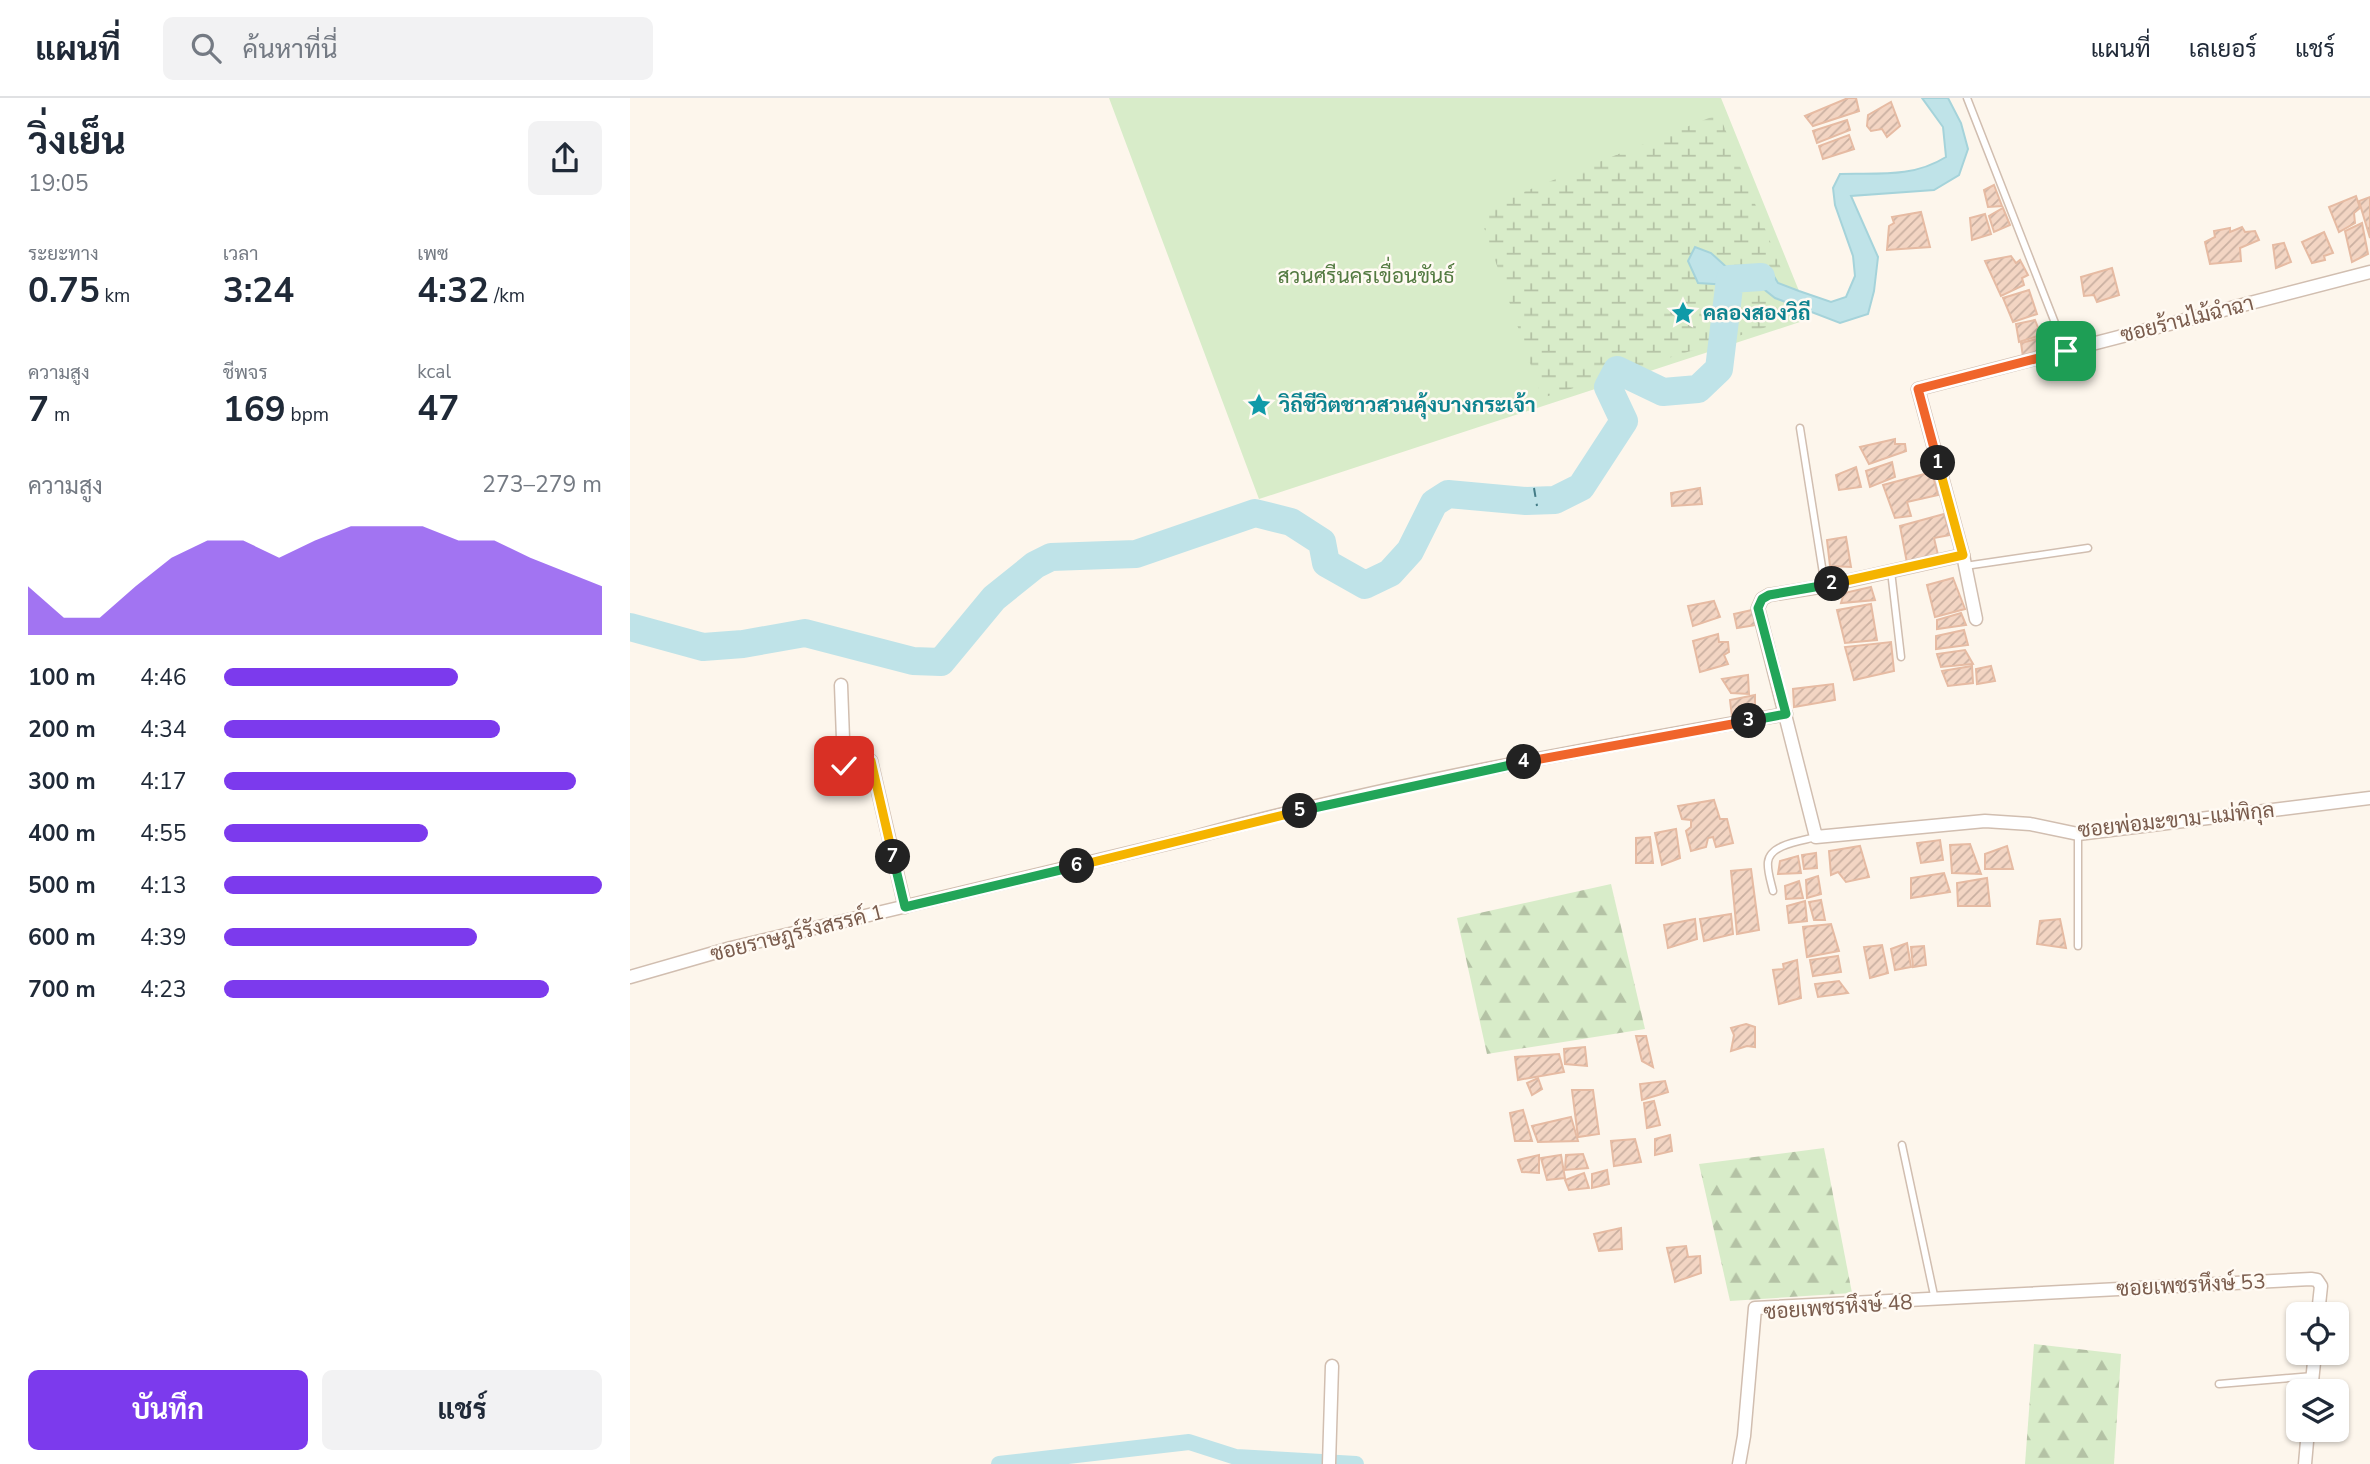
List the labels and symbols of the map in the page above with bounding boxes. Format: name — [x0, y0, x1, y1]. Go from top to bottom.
park label: สวนศรีนครเขื่อนขันธ์ — [1277, 256, 1455, 290]
street label: ซอยร้านไม้ฉำฉา — [2117, 289, 2257, 349]
place icon: คลองสองวิถี — [1669, 299, 1697, 327]
place label: คลองสองวิถี — [1703, 299, 1811, 327]
pin — [2036, 321, 2096, 381]
place icon: วิถีชีวิตชาวสวนคุ้งบางกระเจ้า — [1245, 391, 1273, 419]
place label: วิถีชีวิตชาวสวนคุ้งบางกระเจ้า — [1278, 391, 1536, 420]
pin: 1 — [1920, 446, 1956, 480]
pin: 2 — [1814, 566, 1850, 602]
pin: 3 — [1732, 704, 1766, 738]
pin — [814, 736, 874, 796]
pin: 4 — [1506, 744, 1542, 780]
pin: 5 — [1282, 794, 1318, 828]
street label: ซอยพ่อมะขาม-แม่พิกุล — [2076, 796, 2276, 844]
pin: 7 — [876, 840, 910, 874]
pin: 6 — [1060, 848, 1094, 884]
street label: ซอยราษฎร์รังสรรค์ 1 — [707, 898, 887, 968]
street label: ซอยเพชรหึงษ์ 53 — [2116, 1267, 2266, 1303]
street label: ซอยเพชรหึงษ์ 48 — [1762, 1288, 1914, 1326]

